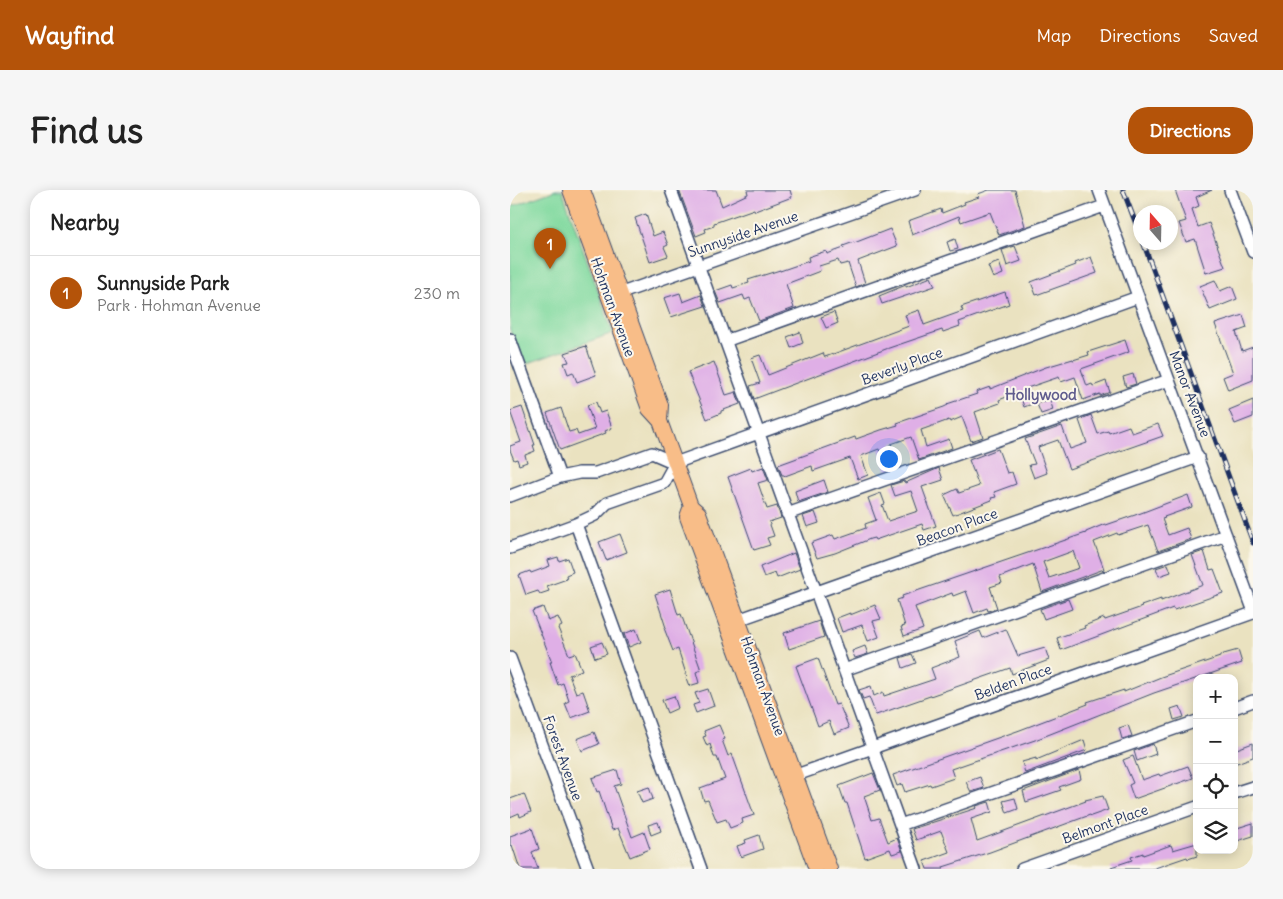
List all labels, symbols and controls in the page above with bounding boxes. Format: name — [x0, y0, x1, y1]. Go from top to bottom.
text: Wayfind — [25, 20, 114, 50]
text: Map — [1036, 24, 1071, 47]
text: Directions — [1099, 24, 1181, 47]
text: Saved — [1209, 24, 1258, 47]
button: Directions — [1128, 107, 1253, 154]
text: Find us — [30, 108, 143, 152]
north arrow — [1133, 205, 1178, 250]
street label: Sunnyside Avenue — [685, 207, 801, 261]
text: Nearby — [50, 209, 120, 236]
pin: 1 — [534, 228, 566, 269]
street label: Hohman Avenue — [587, 255, 639, 359]
text: Sunnyside Park — [97, 271, 229, 295]
text: 1 — [63, 283, 69, 303]
text: 230 m — [414, 283, 460, 303]
text: Park · Hohman Avenue — [97, 295, 261, 315]
street label: Beverly Place — [859, 343, 945, 389]
street label: Manor Avenue — [1165, 348, 1215, 440]
district label: Hollywood — [1005, 385, 1077, 405]
your location — [876, 446, 902, 472]
street label: Beacon Place — [914, 504, 1000, 550]
street label: Hohman Avenue — [737, 634, 789, 738]
street label: Belden Place — [972, 660, 1054, 704]
map controls — [1193, 674, 1238, 854]
button: + — [1193, 674, 1238, 719]
street label: Forest Avenue — [539, 713, 587, 803]
button: − — [1193, 719, 1238, 764]
button: locate — [1193, 764, 1238, 809]
street label: Belmont Place — [1060, 800, 1150, 848]
button: layers — [1193, 809, 1238, 854]

